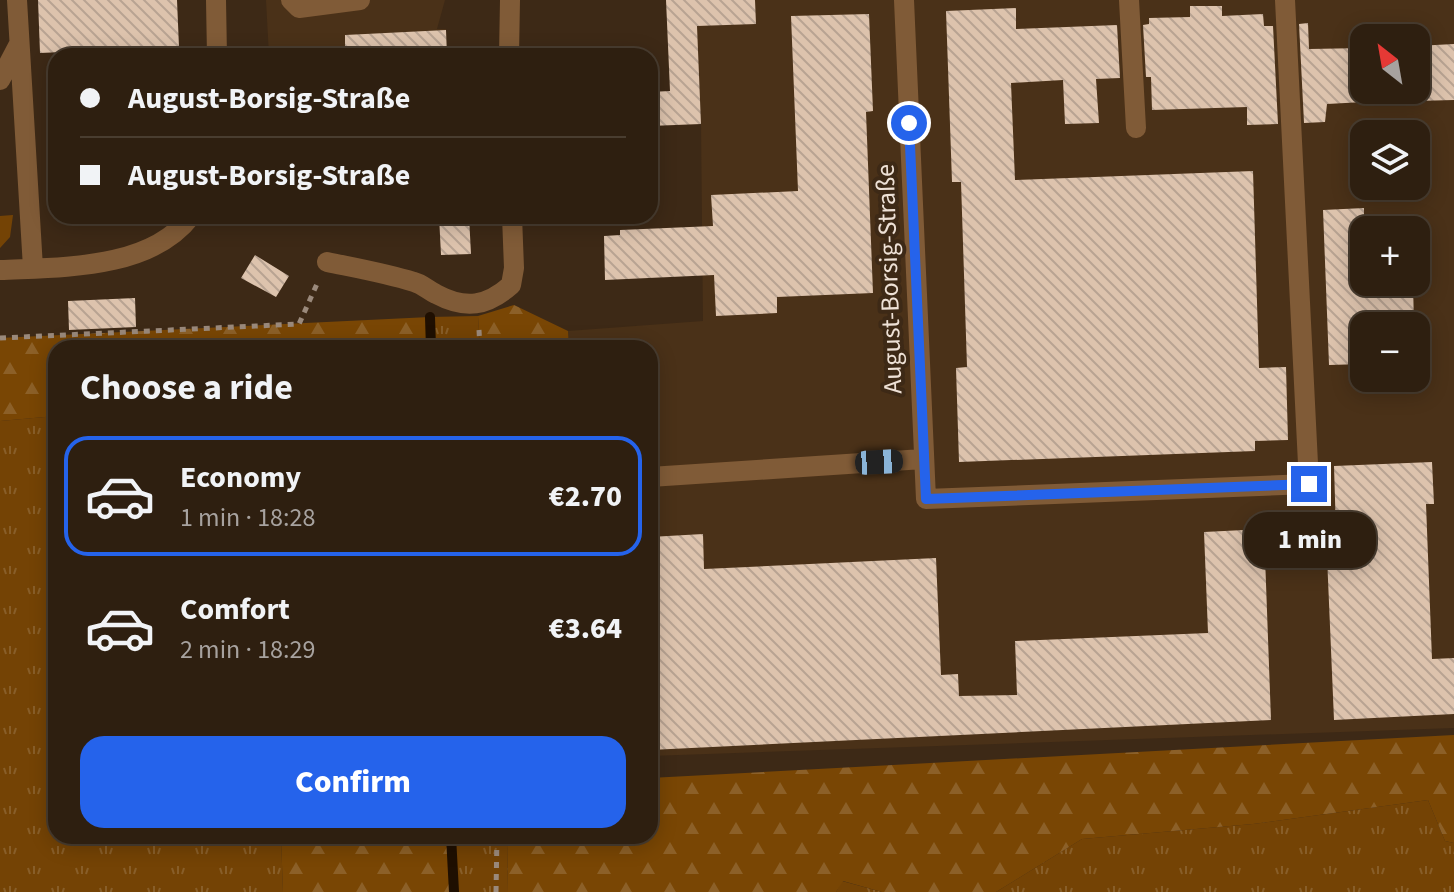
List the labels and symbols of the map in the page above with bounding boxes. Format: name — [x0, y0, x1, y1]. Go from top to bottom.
north arrow — [1350, 24, 1430, 104]
route start — [891, 105, 927, 141]
street label: August-Borsig-Straße — [867, 164, 911, 394]
car — [854, 449, 904, 475]
route end — [1291, 466, 1327, 502]
callout: 1 min — [1243, 512, 1375, 568]

